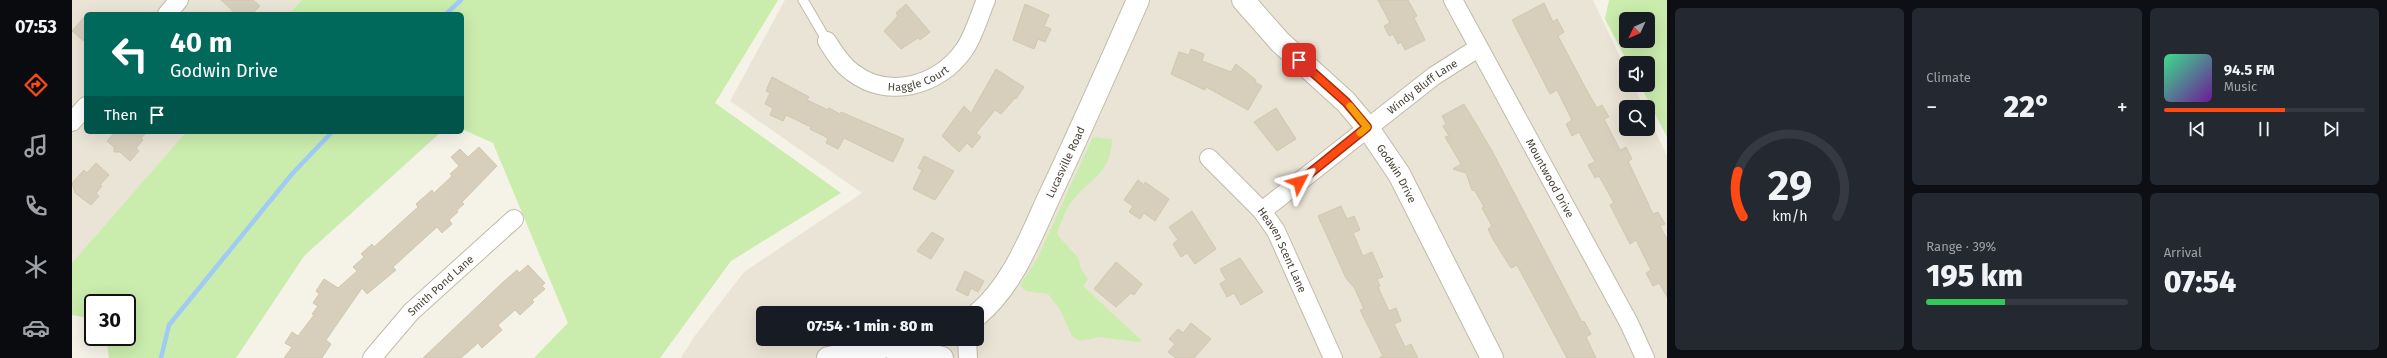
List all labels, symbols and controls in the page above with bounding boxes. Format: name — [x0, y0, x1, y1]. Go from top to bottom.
north arrow — [1619, 12, 1655, 48]
map controls — [1619, 12, 1655, 136]
text: 07:53 — [15, 16, 57, 38]
text: 40 m — [170, 26, 233, 59]
icon: left — [104, 28, 156, 80]
pin — [1282, 43, 1316, 77]
icon: arrive — [1288, 49, 1310, 71]
button: sound — [1619, 56, 1655, 92]
street label: Windy Bluff Lane — [1385, 57, 1460, 117]
text: Godwin Drive — [170, 60, 278, 82]
text: 94.5 FM — [2224, 61, 2274, 79]
street label: Haggle Court — [887, 63, 952, 94]
text: Climate — [1926, 70, 1971, 85]
icon: directions — [22, 71, 50, 99]
text: Music — [2224, 79, 2257, 94]
text: 22° — [2004, 89, 2051, 125]
text: − — [1926, 94, 1937, 121]
text: + — [2117, 94, 2128, 121]
button: search — [1619, 100, 1655, 136]
icon: arrive — [146, 104, 168, 126]
text: Then — [104, 106, 138, 124]
icon: previous — [2186, 118, 2208, 140]
icon: pause — [2253, 118, 2275, 140]
icon: next — [2320, 118, 2342, 140]
street label: Lucasville Road — [1044, 125, 1088, 200]
icon: music — [22, 132, 50, 160]
street label: Mountwood Drive — [1523, 137, 1576, 220]
street label: Godwin Drive — [1374, 142, 1419, 205]
position arrow — [1278, 161, 1320, 203]
text: 29 — [1767, 161, 1812, 211]
icon: phone — [22, 192, 50, 220]
street label: Heaven Scent Lane — [1255, 205, 1309, 295]
text: km/h — [1772, 208, 1807, 225]
text: Range · 39% — [1926, 239, 1996, 254]
text: Arrival — [2164, 245, 2202, 260]
icon: climate — [22, 253, 50, 281]
street label: Smith Pond Lane — [405, 253, 476, 319]
text: 195 km — [1926, 258, 2023, 294]
text: 07:54 — [2164, 264, 2236, 300]
speed limit sign: 30 — [84, 294, 136, 346]
icon: car — [22, 314, 50, 342]
text: 07:54 · 1 min · 80 m — [807, 317, 933, 335]

